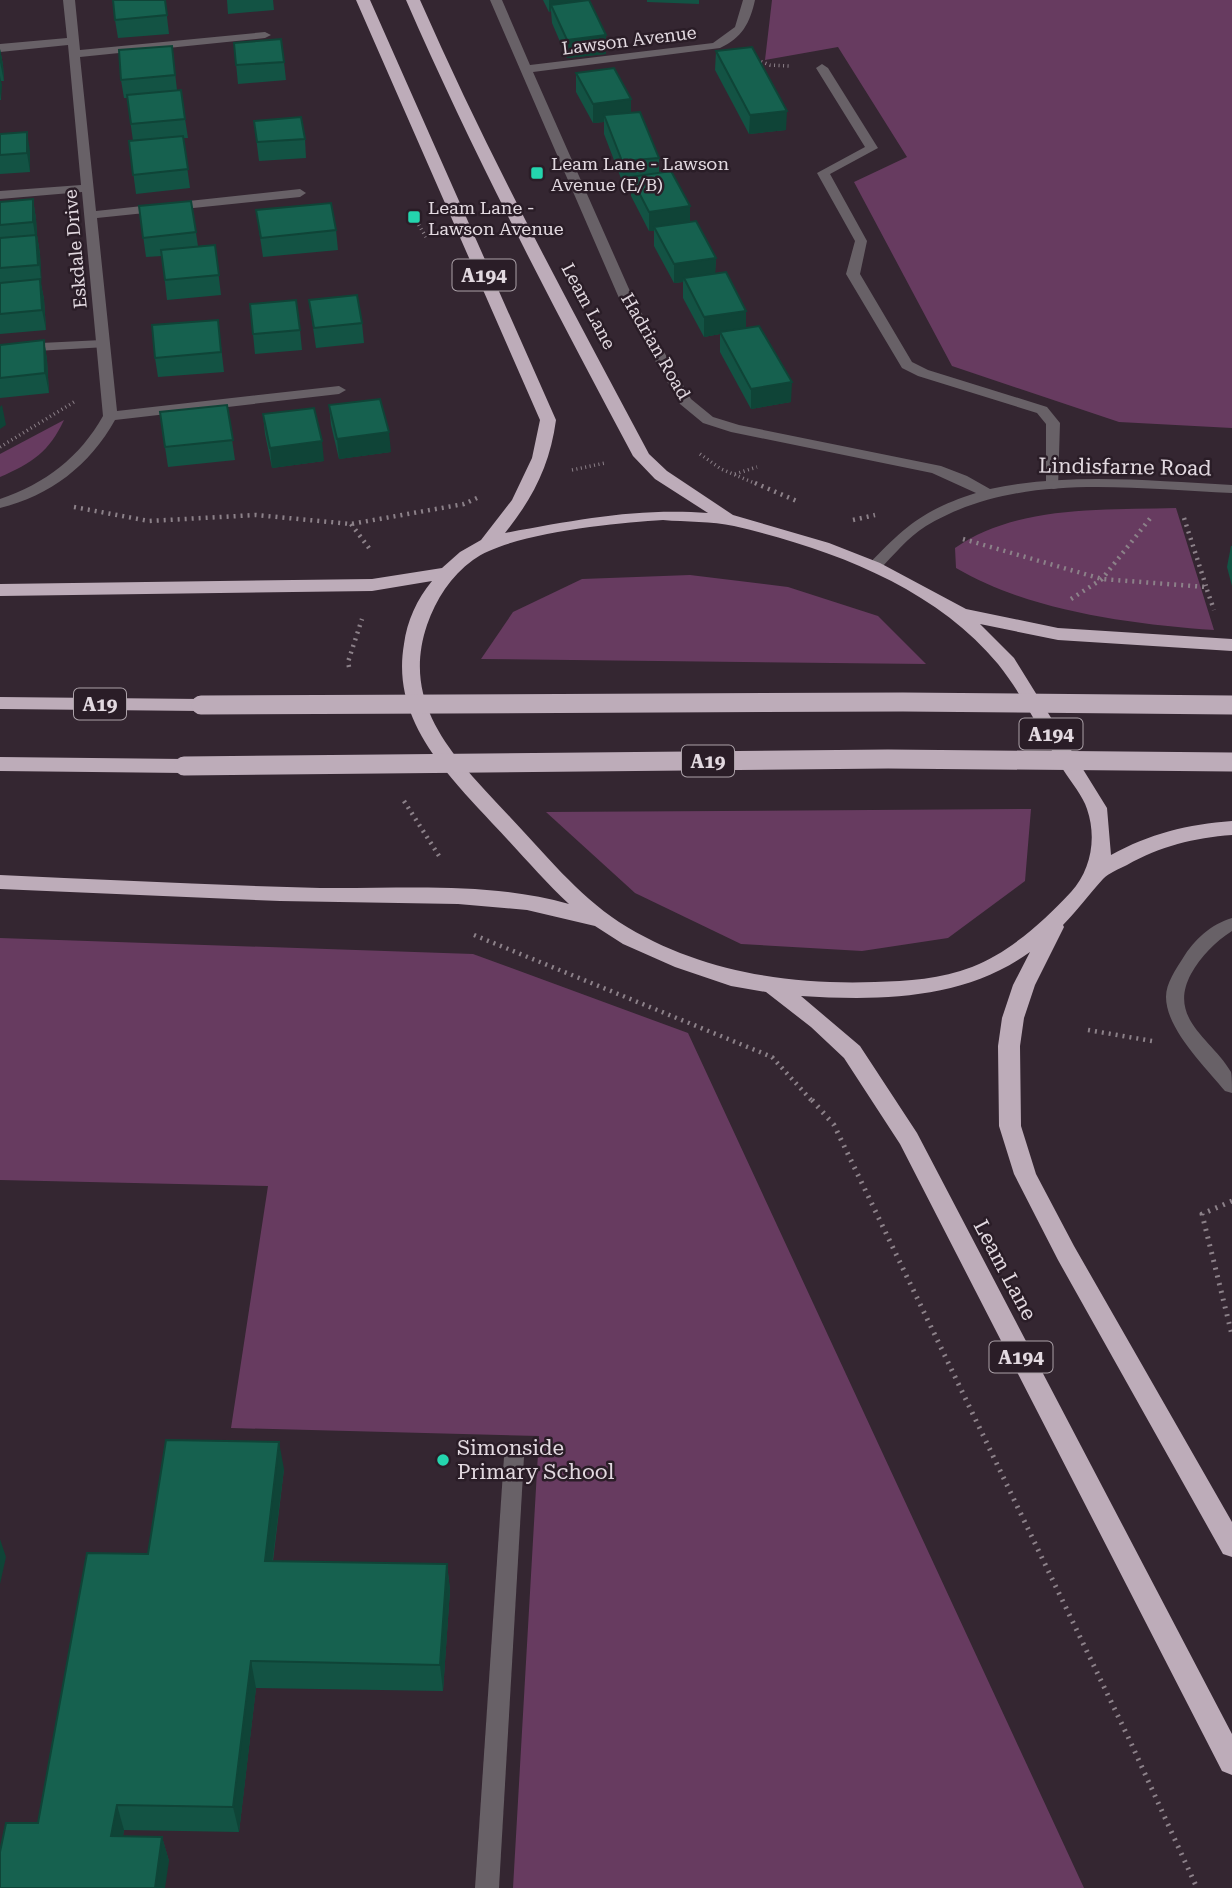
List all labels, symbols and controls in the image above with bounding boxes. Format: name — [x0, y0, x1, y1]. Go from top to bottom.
street label: Lawson Avenue — [560, 21, 698, 59]
place label: Leam Lane - Lawson Avenue (E/B) — [551, 153, 729, 195]
marker: Leam Lane - Lawson Avenue (E/B) — [529, 165, 545, 181]
street label: Eskdale Drive — [59, 188, 91, 309]
place label: Leam Lane - Lawson Avenue — [428, 197, 564, 239]
marker: Leam Lane - Lawson Avenue — [406, 209, 422, 225]
street label: Leam Lane — [558, 259, 620, 353]
road number: A194 — [452, 260, 516, 290]
street label: Hadrian Road — [617, 289, 695, 403]
street label: Lindisfarne Road — [1038, 453, 1212, 481]
road number: A19 — [74, 688, 126, 720]
road number: A194 — [1020, 719, 1082, 750]
road number: A19 — [682, 746, 734, 776]
street label: Leam Lane — [969, 1216, 1041, 1324]
road number: A194 — [990, 1342, 1052, 1372]
place label: Simonside Primary School — [457, 1436, 615, 1484]
marker: Simonside Primary School — [435, 1452, 451, 1468]

